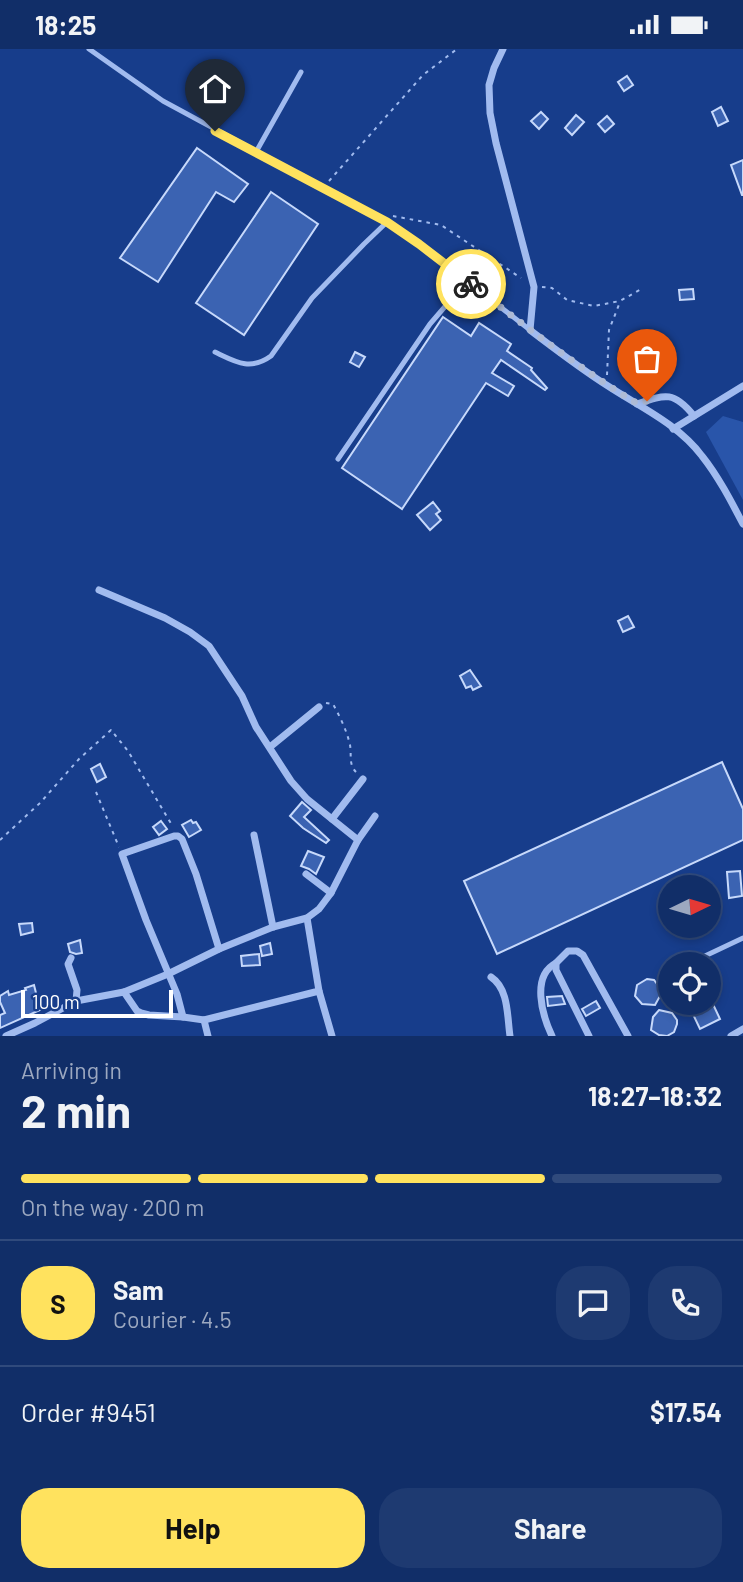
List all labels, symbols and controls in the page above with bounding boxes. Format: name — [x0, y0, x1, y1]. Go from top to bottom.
text: 18:25 — [35, 9, 96, 40]
pin — [185, 59, 245, 131]
icon: home — [196, 70, 234, 108]
courier — [436, 249, 506, 319]
icon: bike — [452, 265, 490, 303]
pin — [617, 329, 677, 401]
icon: bag — [628, 340, 666, 378]
north arrow — [658, 875, 721, 938]
map controls — [658, 875, 721, 1015]
button: locate — [658, 952, 721, 1015]
scale bar — [21, 987, 173, 1019]
text: 100 m — [32, 990, 80, 1013]
text: Arriving in — [21, 1056, 122, 1084]
text: 18:27–18:32 — [588, 1080, 722, 1111]
text: 2 min — [21, 1082, 131, 1137]
text: On the way · 200 m — [21, 1193, 204, 1221]
button: chat — [556, 1266, 630, 1340]
button: phone — [648, 1266, 722, 1340]
text: Sam — [113, 1274, 164, 1305]
text: S — [50, 1288, 66, 1319]
text: Courier · 4.5 — [113, 1305, 232, 1333]
text: Order #9451 — [21, 1396, 156, 1427]
text: $17.54 — [650, 1396, 722, 1427]
button: Help — [21, 1488, 365, 1568]
button: Share — [379, 1488, 722, 1568]

